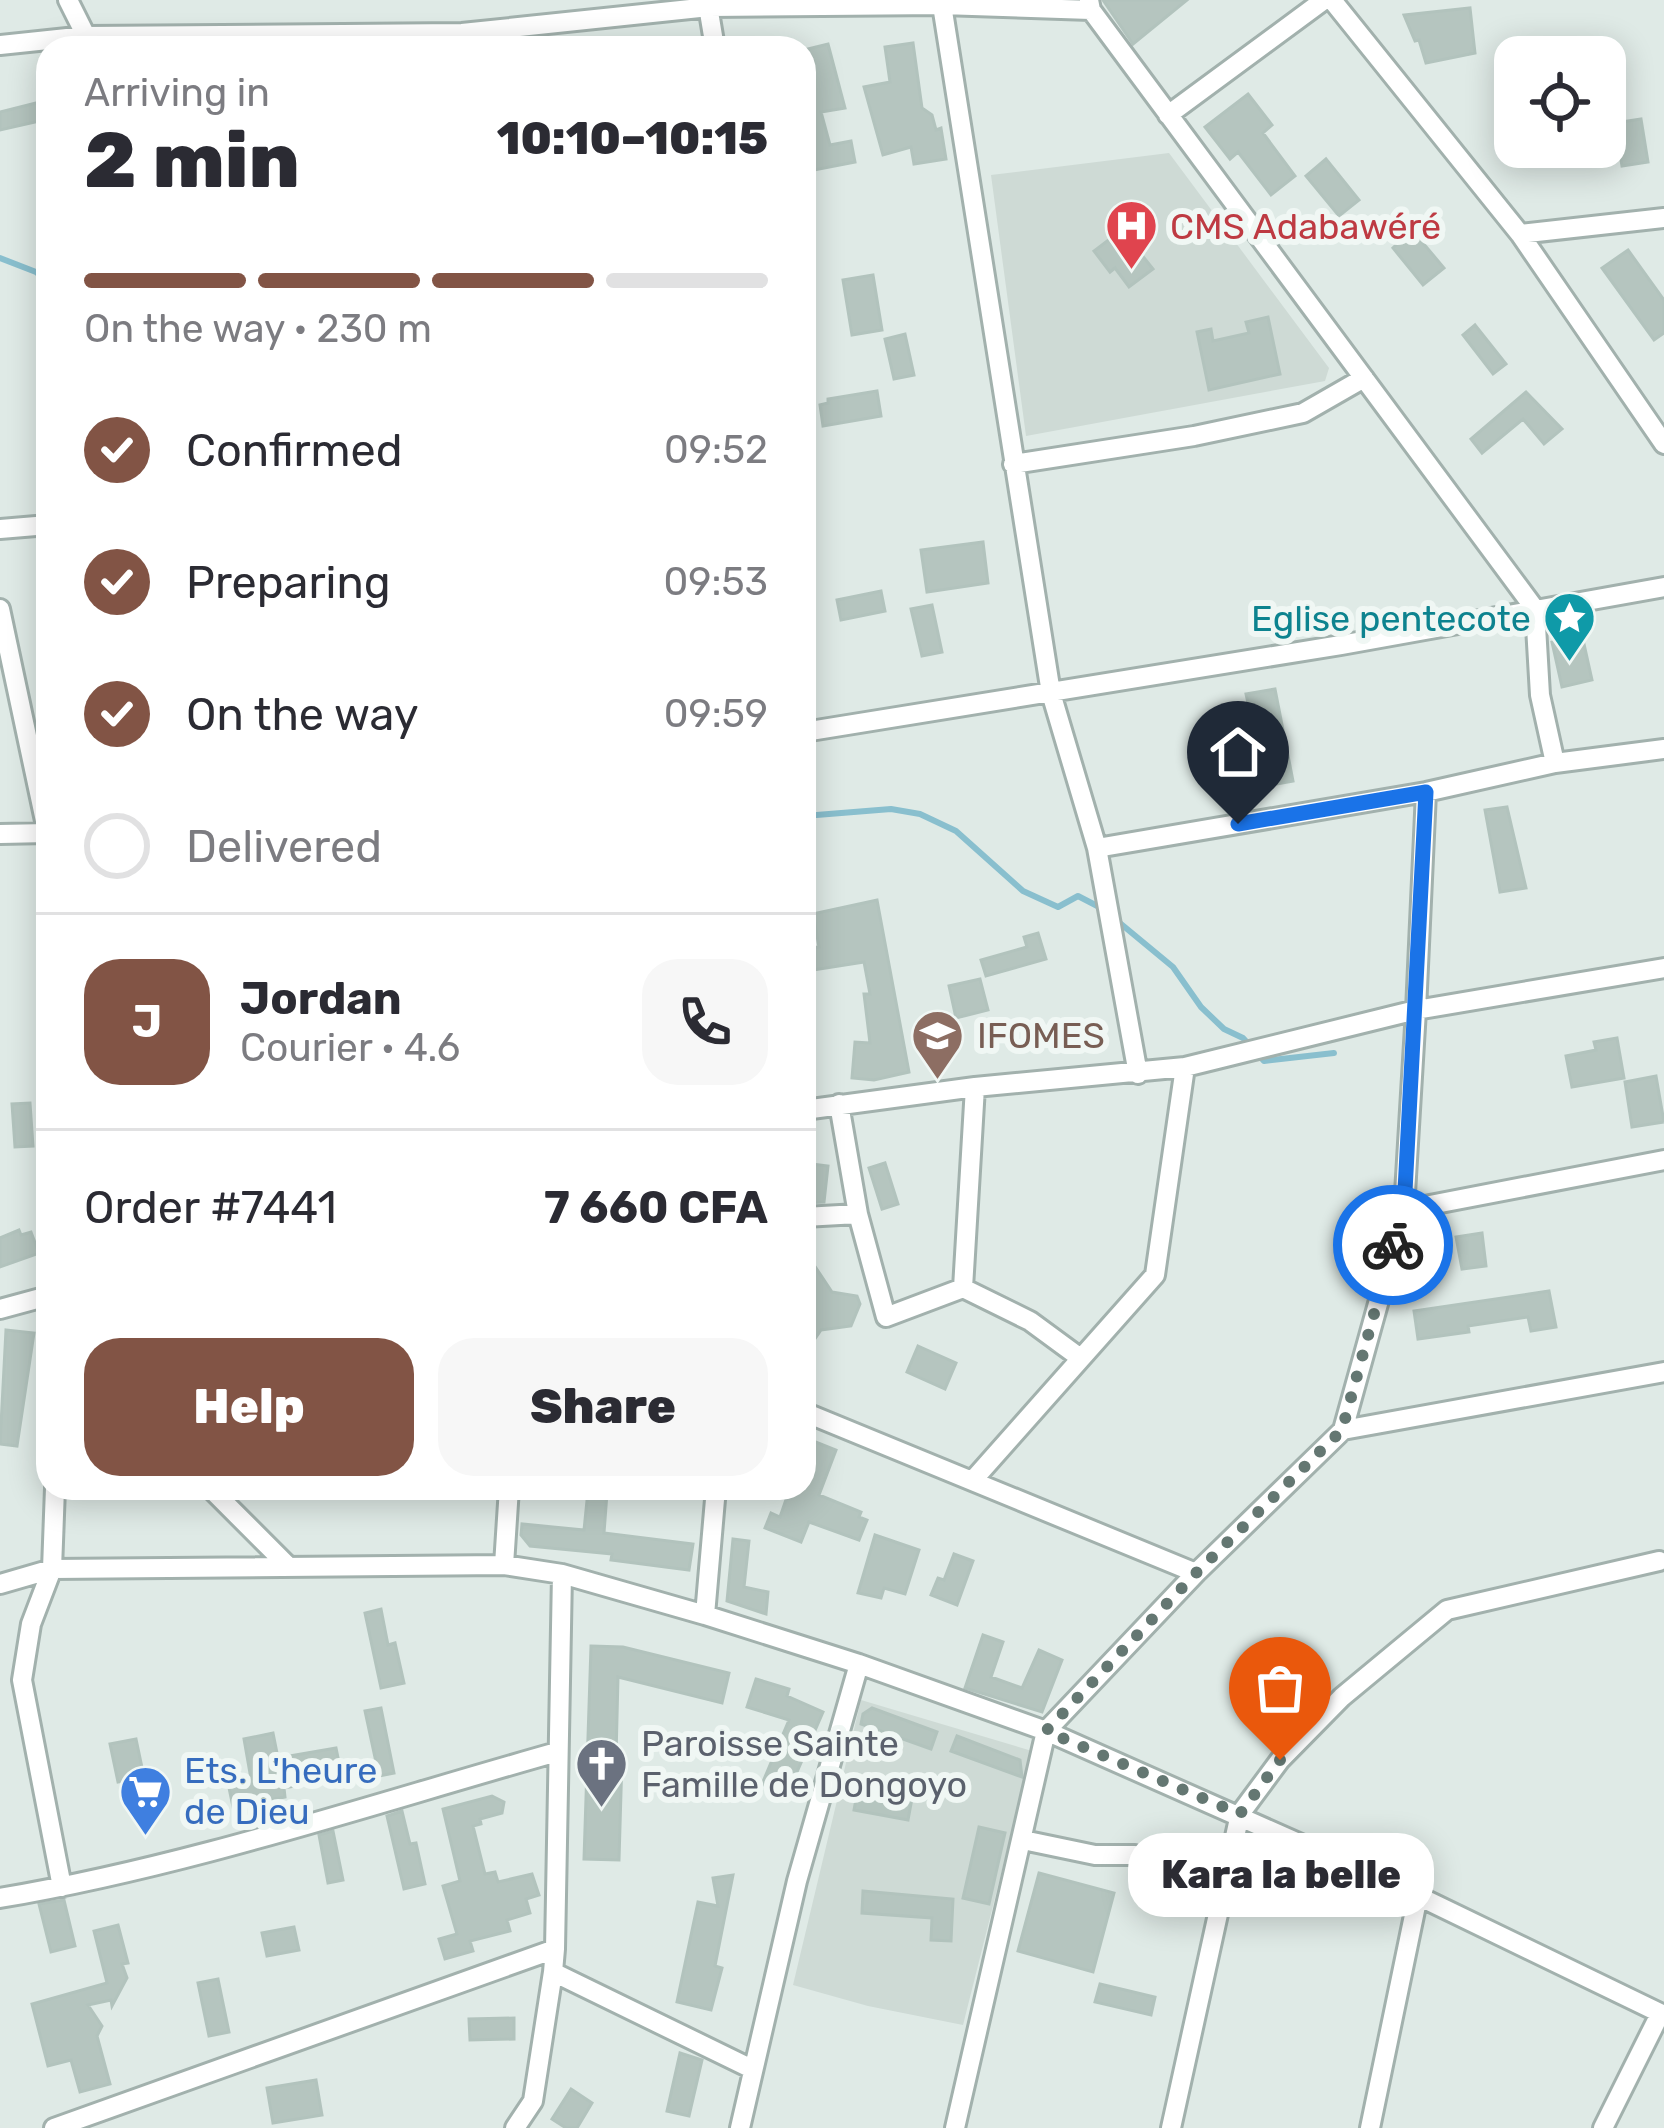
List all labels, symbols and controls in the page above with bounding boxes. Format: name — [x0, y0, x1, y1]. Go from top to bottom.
map controls — [1494, 36, 1626, 168]
button: locate — [1494, 36, 1626, 168]
text: Arriving in — [84, 70, 270, 116]
text: 10:10–10:15 — [497, 112, 768, 165]
text: 2 min — [84, 114, 300, 207]
hospital icon: CMS Adabawéré — [1103, 198, 1159, 272]
place label: CMS Adabawéré — [1170, 205, 1441, 248]
text: On the way · 230 m — [84, 306, 432, 352]
icon: check — [84, 417, 150, 483]
text: Confirmed — [186, 424, 403, 477]
text: 09:52 — [664, 427, 768, 473]
icon: check — [84, 549, 150, 615]
text: Preparing — [186, 556, 391, 609]
text: 09:53 — [664, 559, 768, 605]
place icon: Eglise pentecote — [1542, 590, 1598, 664]
place label: Eglise pentecote — [1251, 597, 1531, 640]
icon: check — [84, 681, 150, 747]
text: On the way — [186, 688, 419, 741]
text: 09:59 — [664, 691, 768, 737]
pin — [1187, 701, 1289, 824]
icon: home — [1205, 719, 1271, 785]
text: Delivered — [186, 820, 382, 873]
button: phone — [642, 959, 768, 1085]
text: Jordan — [240, 972, 402, 1025]
text: J — [132, 995, 162, 1048]
school or university icon: IFOMES — [910, 1007, 966, 1081]
place label: IFOMES — [977, 1014, 1105, 1057]
text: Courier · 4.6 — [240, 1025, 460, 1071]
text: Order #7441 — [84, 1181, 337, 1234]
text: 7 660 CFA — [544, 1181, 768, 1234]
courier — [1333, 1185, 1453, 1305]
icon: bike — [1360, 1212, 1426, 1278]
button: Help — [84, 1338, 414, 1476]
button: Share — [438, 1338, 768, 1476]
pin — [1229, 1637, 1331, 1760]
icon: bag — [1247, 1655, 1313, 1721]
place label: Paroisse Sainte Famille de Dongoyo — [641, 1722, 967, 1806]
church icon: Paroisse Sainte Famille de Dongoyo — [574, 1736, 630, 1810]
place label: Ets. L'heure de Dieu — [184, 1749, 377, 1833]
supermarket icon: Ets. L'heure de Dieu — [117, 1763, 173, 1837]
callout: Kara la belle — [1127, 1832, 1433, 1916]
text: Kara la belle — [1161, 1852, 1401, 1898]

